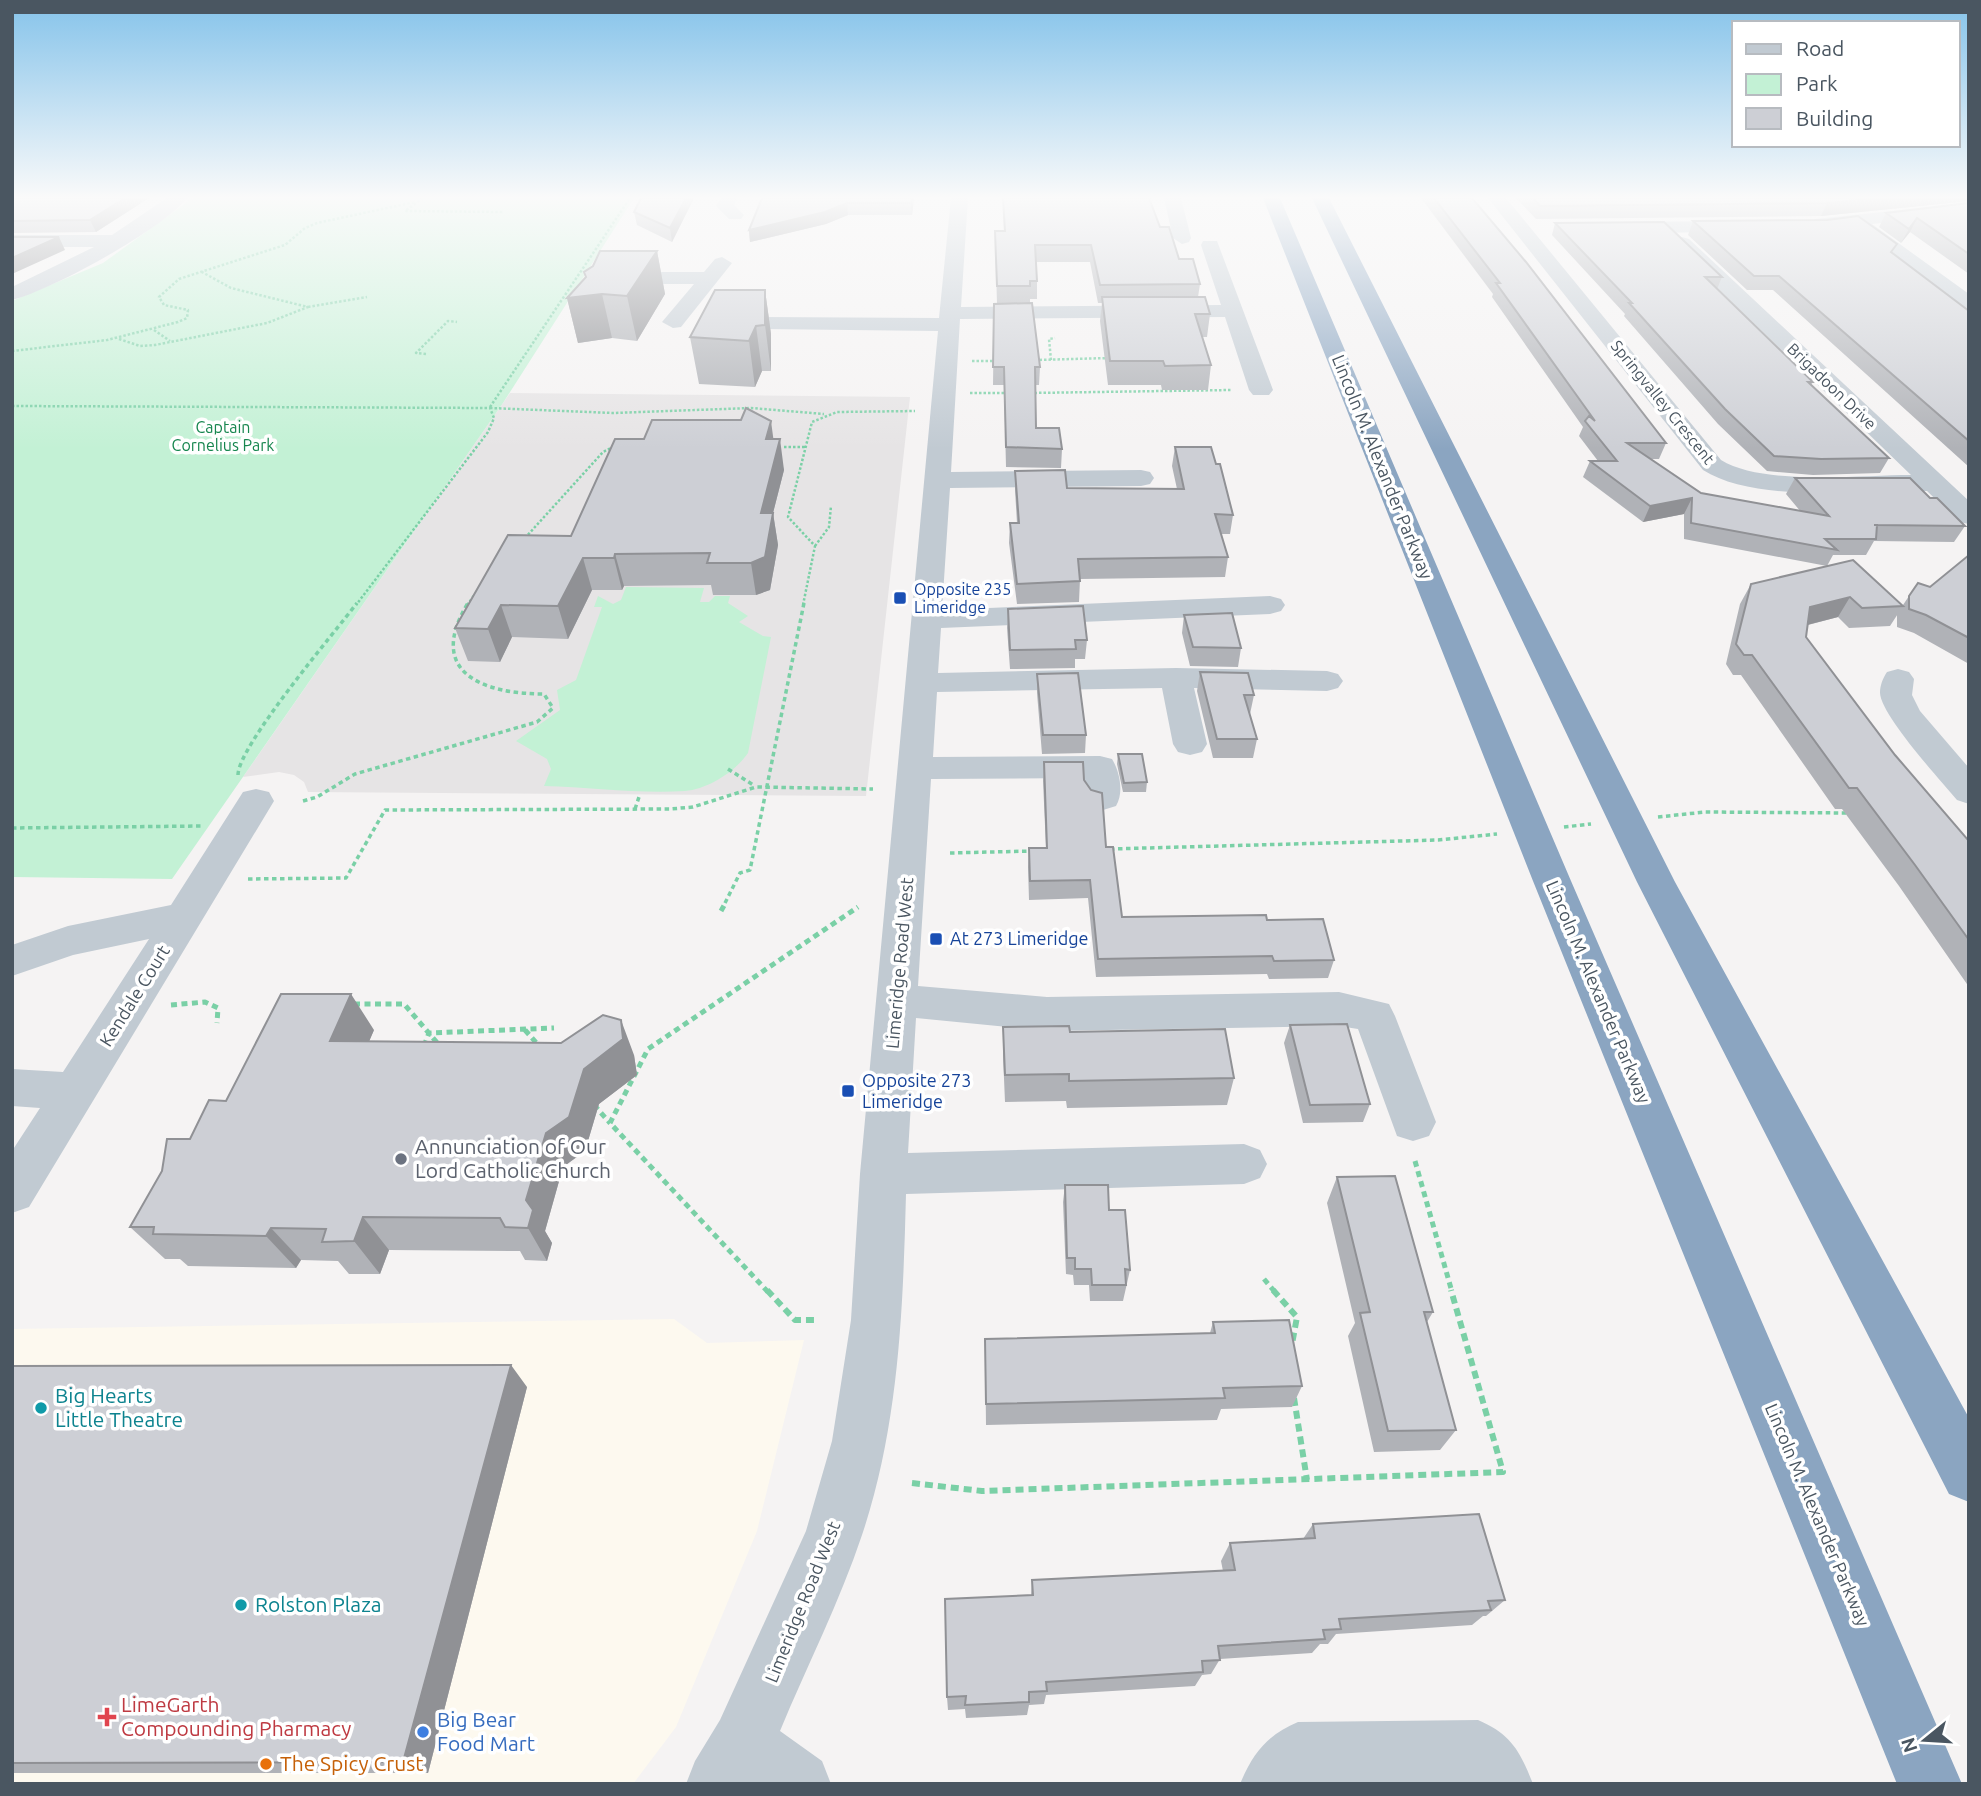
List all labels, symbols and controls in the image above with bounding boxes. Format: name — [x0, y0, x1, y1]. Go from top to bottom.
legend — [1732, 21, 1960, 147]
text: Road — [1796, 36, 1844, 60]
text: Park — [1796, 71, 1838, 95]
text: Building — [1796, 106, 1873, 130]
street label: Springvalley Crescent — [1608, 337, 1719, 468]
street label: Brigadoon Drive — [1784, 339, 1880, 433]
street label: Lincoln M. Alexander Parkway — [1329, 352, 1437, 582]
park label: Captain Cornelius Park — [172, 418, 274, 454]
place label: Opposite 235 Limeridge — [914, 580, 1011, 616]
marker: Opposite 235 Limeridge — [892, 590, 908, 606]
street label: Limeridge Road West — [882, 876, 916, 1049]
street label: Lincoln M. Alexander Parkway — [1543, 877, 1655, 1106]
place label: At 273 Limeridge — [950, 928, 1089, 948]
marker: At 273 Limeridge — [928, 931, 944, 947]
street label: Kendale Court — [95, 941, 173, 1050]
place label: Opposite 273 Limeridge — [862, 1070, 971, 1111]
marker: Opposite 273 Limeridge — [840, 1083, 856, 1099]
place label: Annunciation of Our Lord Catholic Church — [415, 1134, 611, 1182]
marker: Annunciation of Our Lord Catholic Church — [393, 1151, 409, 1167]
place label: Big Hearts Little Theatre — [55, 1383, 183, 1431]
marker: Big Hearts Little Theatre — [33, 1400, 49, 1416]
street label: Lincoln M. Alexander Parkway — [1762, 1400, 1874, 1629]
street label: Limeridge Road West — [761, 1518, 844, 1685]
place label: Rolston Plaza — [255, 1592, 382, 1616]
marker: Rolston Plaza — [233, 1597, 249, 1613]
place label: LimeGarth Compounding Pharmacy — [121, 1692, 351, 1740]
north arrow — [1890, 1705, 1960, 1775]
place label: Big Bear Food Mart — [437, 1707, 535, 1755]
marker: LimeGarth Compounding Pharmacy — [99, 1709, 115, 1725]
marker: Big Bear Food Mart — [415, 1724, 431, 1740]
text: N — [1896, 1735, 1921, 1755]
place label: The Spicy Crust — [280, 1751, 424, 1775]
marker: The Spicy Crust — [258, 1756, 274, 1772]

